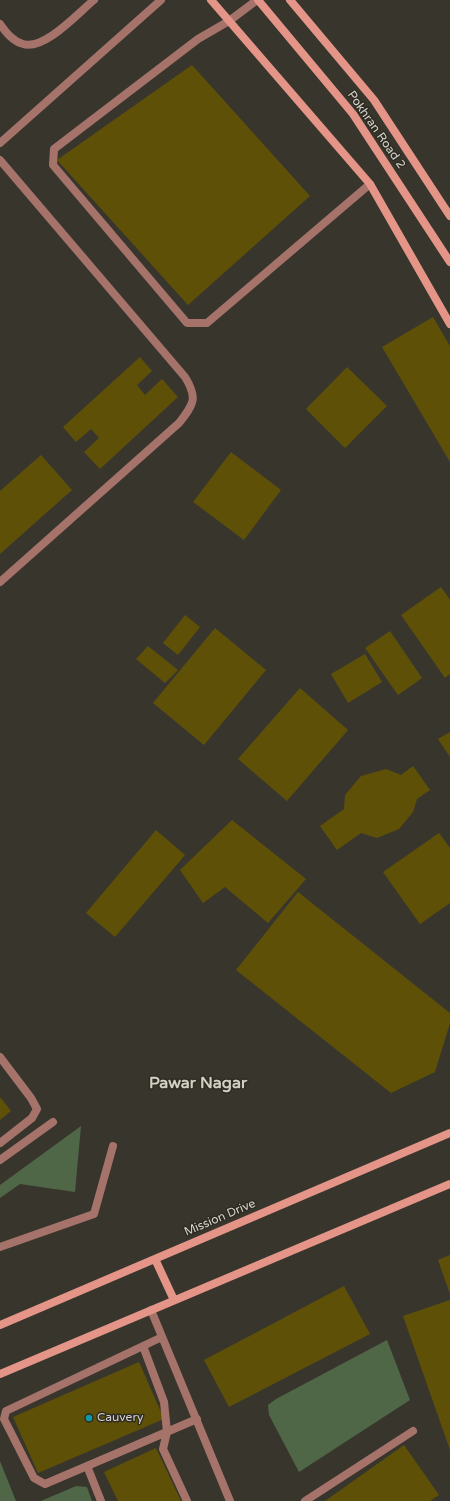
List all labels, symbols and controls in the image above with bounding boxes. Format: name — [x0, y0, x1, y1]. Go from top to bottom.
street label: Pokhran Road 2 — [344, 88, 408, 172]
district label: Pawar Nagar — [149, 1074, 247, 1094]
street label: Mission Drive — [182, 1196, 258, 1240]
place label: Cauvery — [97, 1411, 143, 1425]
marker: Cauvery — [84, 1413, 94, 1423]

